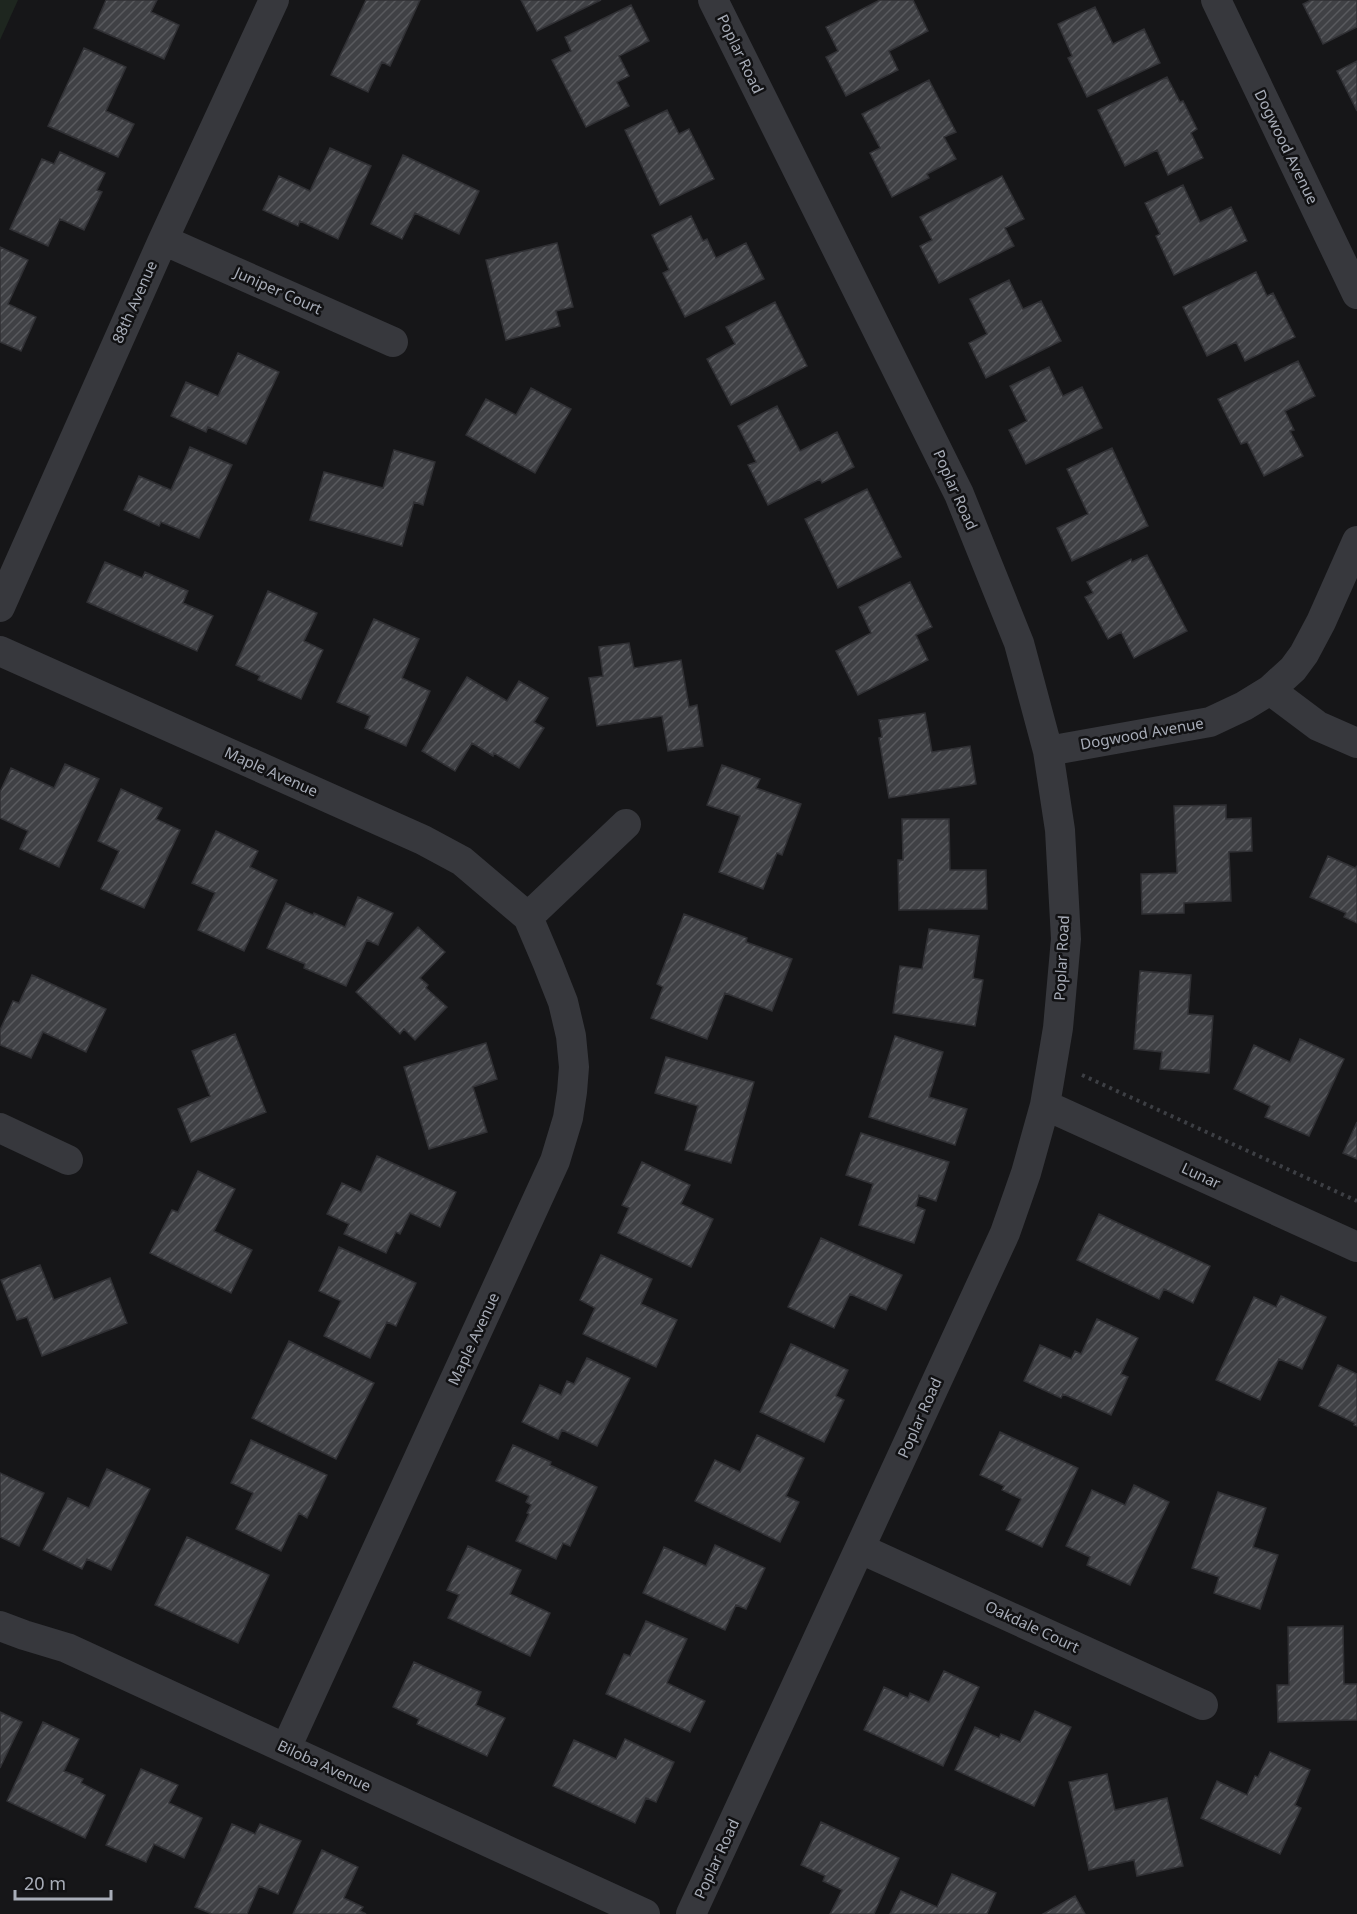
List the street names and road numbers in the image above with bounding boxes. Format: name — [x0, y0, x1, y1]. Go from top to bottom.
street label: Poplar Road — [713, 11, 769, 97]
street label: Dogwood Avenue — [1251, 86, 1323, 207]
street label: 88th Avenue — [107, 257, 161, 346]
street label: Juniper Court — [230, 261, 326, 319]
street label: Poplar Road — [929, 446, 983, 533]
street label: Dogwood Avenue — [1079, 712, 1205, 754]
street label: Maple Avenue — [222, 742, 321, 801]
street label: Poplar Road — [1049, 915, 1073, 1001]
street label: Lunar — [1179, 1157, 1224, 1193]
street label: Maple Avenue — [443, 1289, 503, 1388]
street label: Poplar Road — [892, 1374, 946, 1461]
street label: Oakdale Court — [982, 1596, 1083, 1657]
street label: Biloba Avenue — [275, 1735, 374, 1795]
street label: Poplar Road — [689, 1815, 743, 1902]

